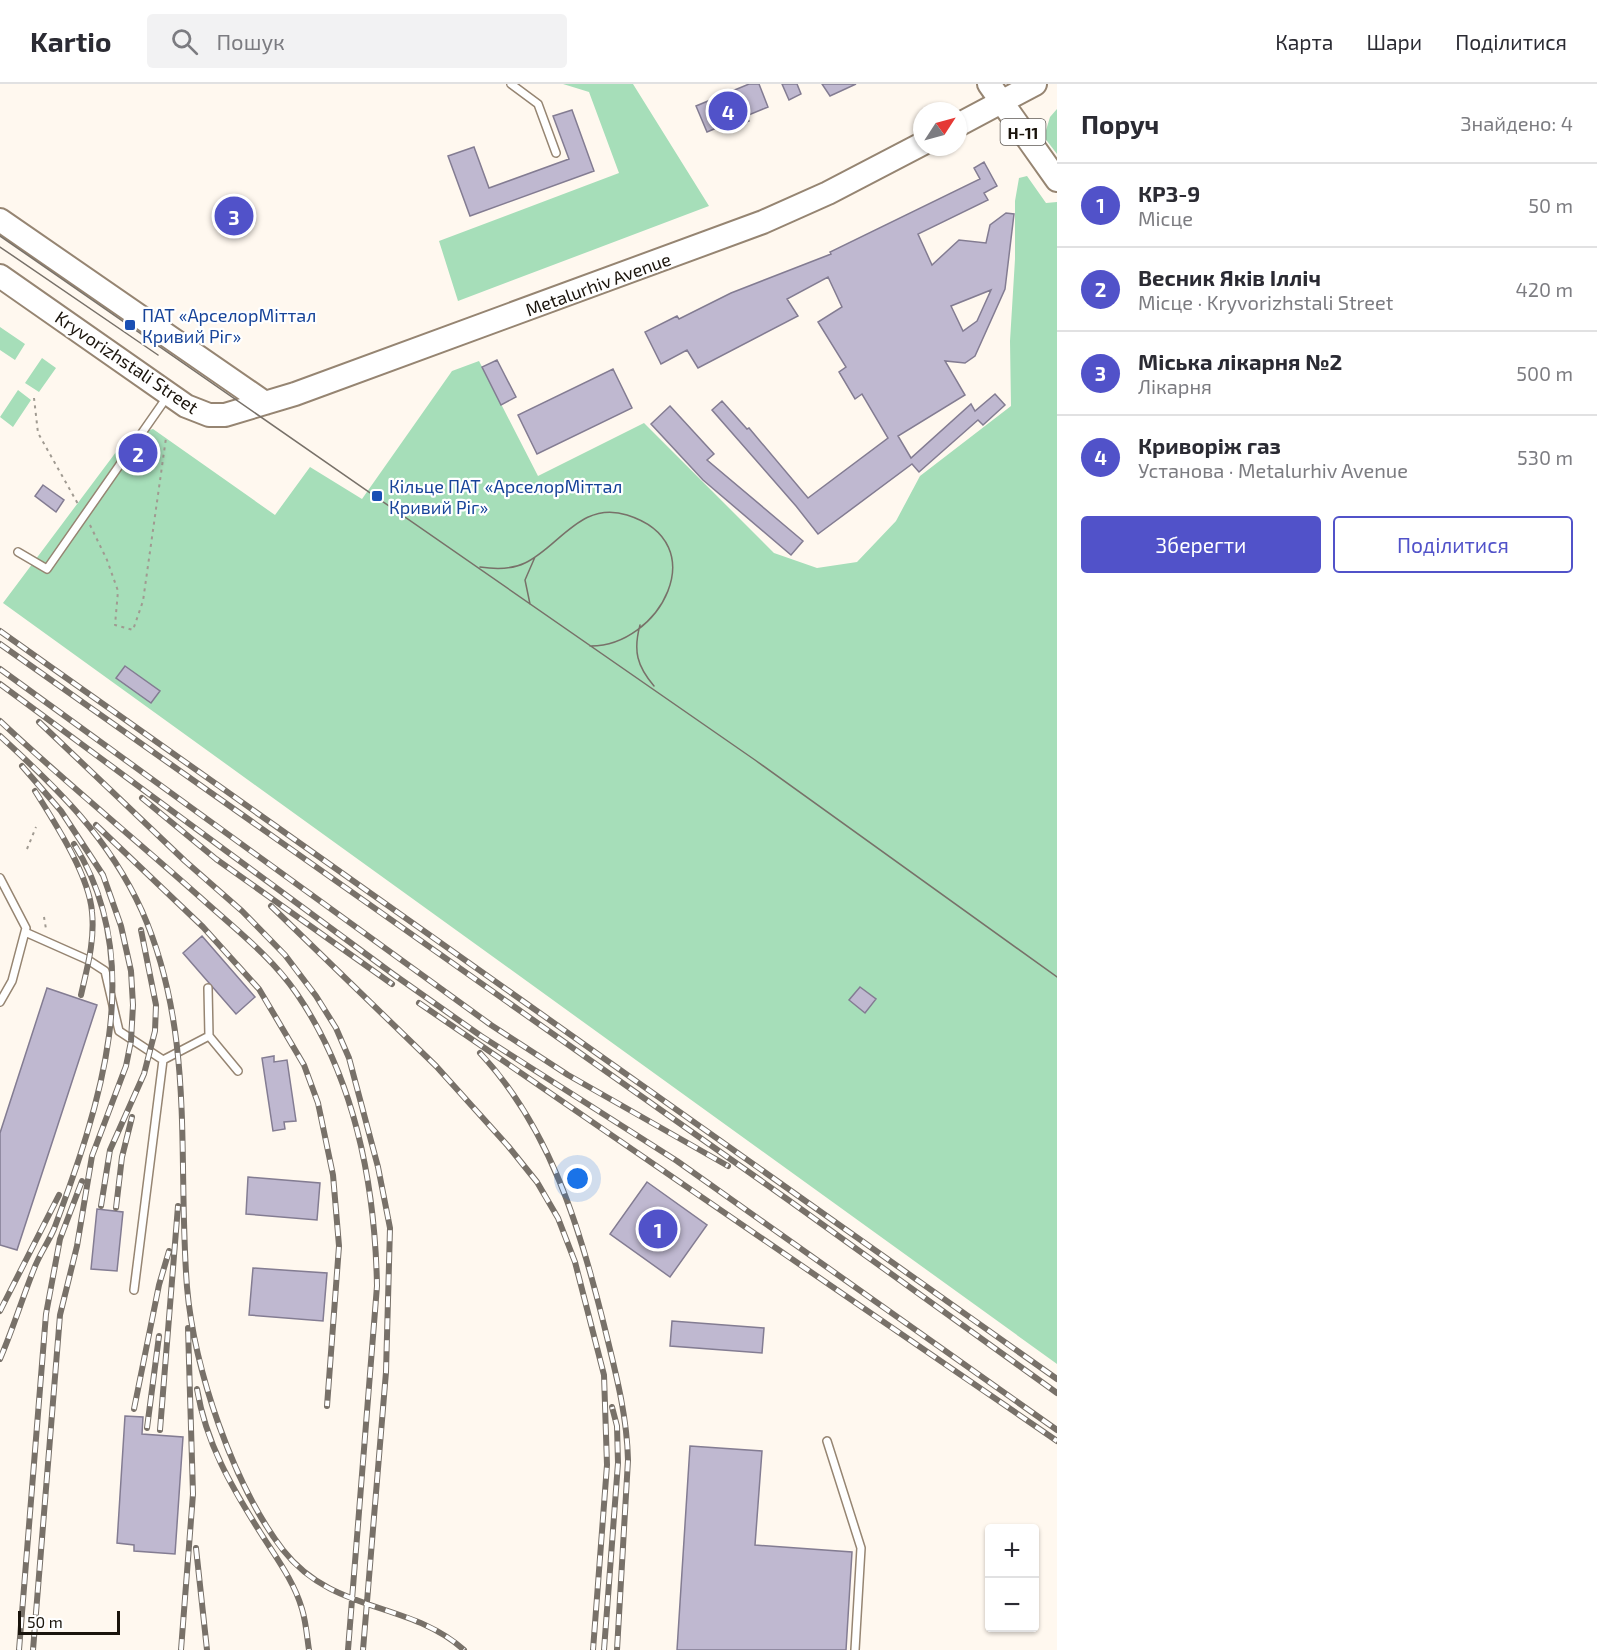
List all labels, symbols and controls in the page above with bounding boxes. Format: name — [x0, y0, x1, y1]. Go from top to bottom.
search box — [147, 14, 567, 68]
text: Kartio — [30, 24, 111, 58]
icon: search — [168, 25, 201, 58]
text: Пошук — [216, 28, 285, 54]
text: Карта — [1275, 29, 1333, 54]
text: Шари — [1366, 29, 1422, 54]
text: Поділитися — [1455, 29, 1567, 54]
pin: 4 — [708, 88, 748, 134]
north arrow — [913, 102, 967, 156]
text: Поруч — [1081, 108, 1159, 139]
text: Знайдено: 4 — [1461, 111, 1573, 135]
road number: Н-11 — [1000, 119, 1046, 145]
text: КРЗ-9 — [1138, 180, 1200, 206]
text: 1 — [1096, 193, 1105, 217]
text: 50 m — [1528, 193, 1573, 217]
pin: 3 — [214, 194, 254, 238]
text: Місце — [1138, 206, 1193, 230]
street label: Metalurhiv Avenue — [522, 248, 674, 320]
text: Весник Яків Ілліч — [1138, 264, 1321, 290]
text: 2 — [1095, 277, 1106, 301]
text: 420 m — [1515, 277, 1573, 301]
text: Місце · Kryvorizhstali Street — [1138, 290, 1393, 314]
place label: ПАТ «АрселорМіттал Кривий Ріг» — [142, 304, 316, 347]
street label: Kryvorizhstali Street — [51, 306, 203, 418]
marker: ПАТ «АрселорМіттал Кривий Ріг» — [123, 318, 137, 332]
text: Міська лікарня №2 — [1138, 348, 1342, 374]
text: 3 — [1095, 361, 1106, 385]
text: 500 m — [1516, 361, 1573, 385]
text: Лікарня — [1138, 374, 1212, 398]
pin: 2 — [118, 430, 158, 476]
text: Криворіж газ — [1138, 432, 1281, 458]
text: 4 — [1094, 445, 1107, 469]
text: 530 m — [1517, 445, 1573, 469]
text: Установа · Metalurhiv Avenue — [1138, 458, 1408, 482]
place label: Кільце ПАТ «АрселорМіттал Кривий Ріг» — [389, 475, 622, 518]
marker: Кільце ПАТ «АрселорМіттал Кривий Ріг» — [370, 489, 384, 503]
button: Зберегти — [1081, 516, 1321, 573]
button: Поділитися — [1333, 516, 1573, 573]
your location — [563, 1164, 592, 1193]
pin: 1 — [638, 1206, 678, 1252]
map controls — [985, 1524, 1039, 1632]
button: + — [985, 1524, 1039, 1578]
button: − — [985, 1578, 1039, 1632]
scale bar — [18, 1608, 120, 1636]
text: 50 m — [27, 1612, 63, 1631]

